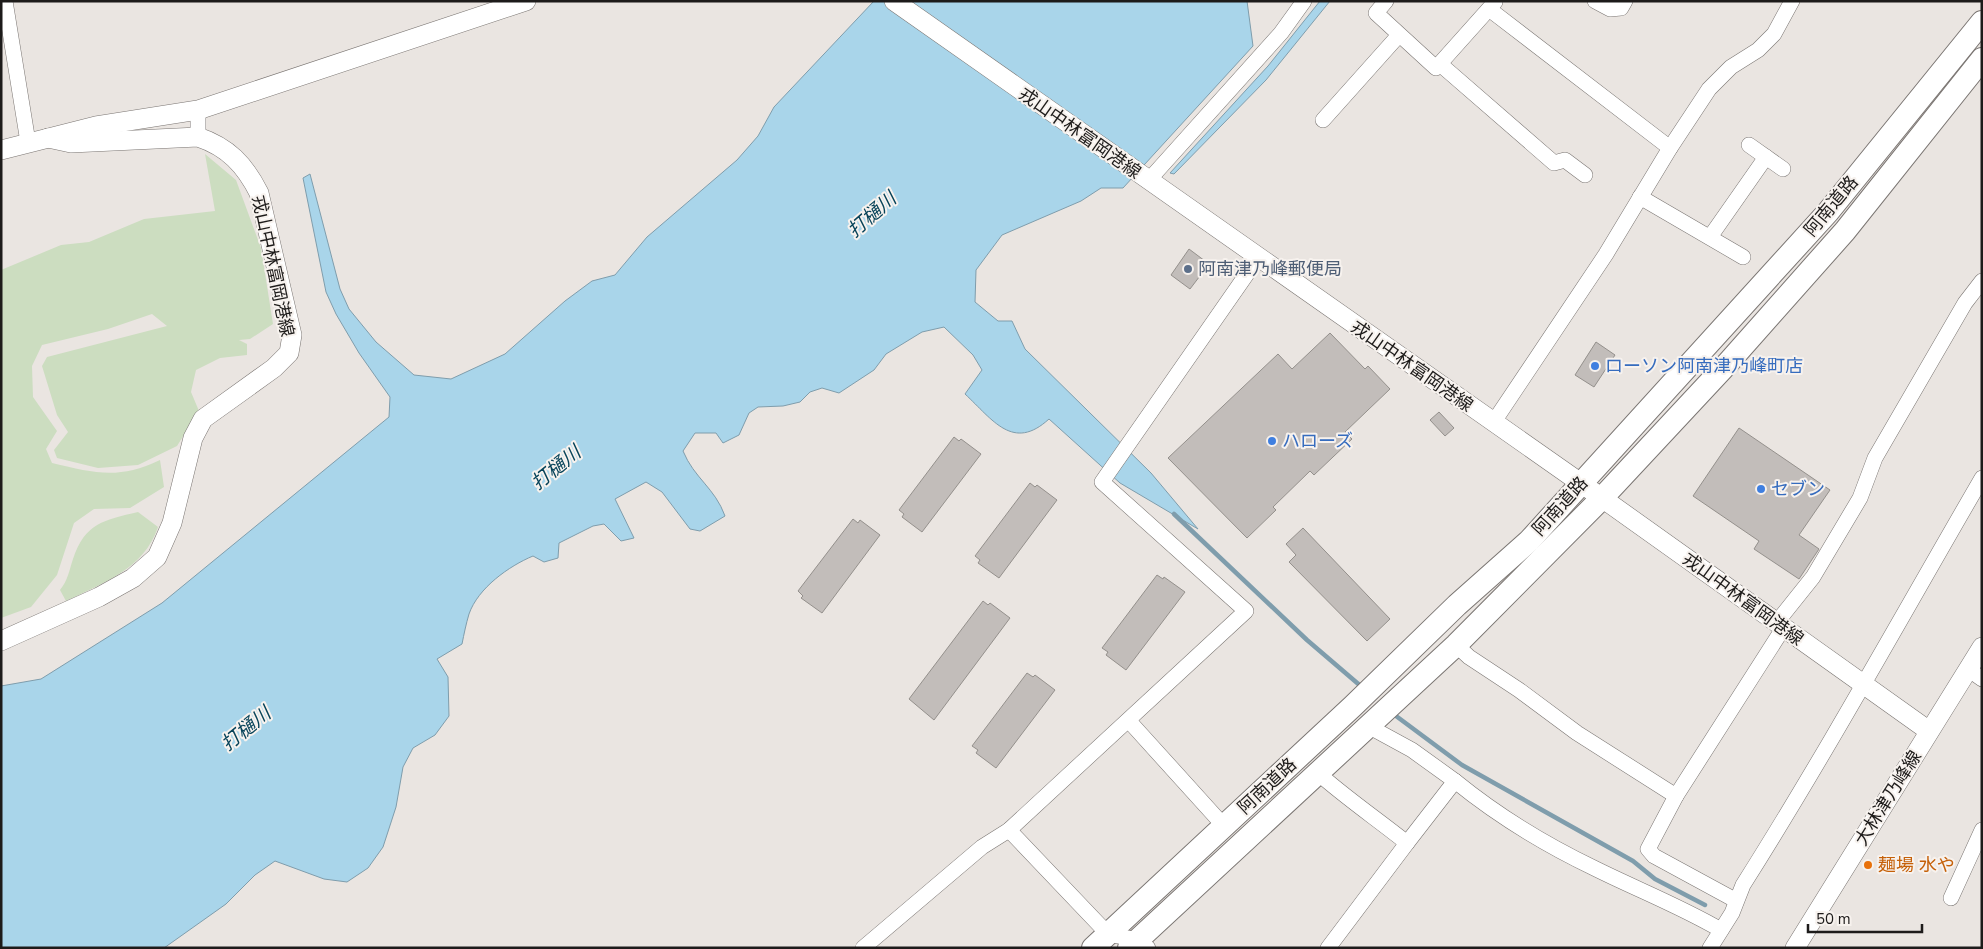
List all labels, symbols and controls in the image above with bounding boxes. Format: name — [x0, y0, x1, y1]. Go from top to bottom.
street label: 戎山中林富岡港線 — [1014, 82, 1146, 184]
street label: 阿南道路 — [1799, 171, 1863, 241]
water label: 打樋川 — [842, 185, 904, 244]
street label: 戎山中林富岡港線 — [246, 193, 300, 339]
place label: 阿南津乃峰郵便局 — [1198, 257, 1342, 281]
marker: 阿南津乃峰郵便局 — [1182, 263, 1194, 275]
street label: 戎山中林富岡港線 — [1346, 315, 1478, 417]
place label: ローソン阿南津乃峰町店 — [1605, 354, 1803, 378]
marker: ローソン阿南津乃峰町店 — [1589, 360, 1601, 372]
place label: ハローズ — [1282, 429, 1353, 453]
marker: ハローズ — [1266, 435, 1278, 447]
water label: 打樋川 — [526, 439, 588, 496]
street label: 阿南道路 — [1527, 471, 1593, 541]
place label: セブン — [1771, 477, 1825, 501]
marker: セブン — [1755, 483, 1767, 495]
street label: 戎山中林富岡港線 — [1678, 547, 1808, 651]
water label: 打樋川 — [216, 700, 278, 757]
street label: 大林津乃峰線 — [1849, 746, 1927, 850]
street label: 阿南道路 — [1232, 753, 1302, 819]
place label: 麺場 水や — [1878, 853, 1955, 877]
marker: 麺場 水や — [1862, 859, 1874, 871]
scale bar — [1808, 902, 1922, 934]
text: 50 m — [1816, 909, 1851, 929]

